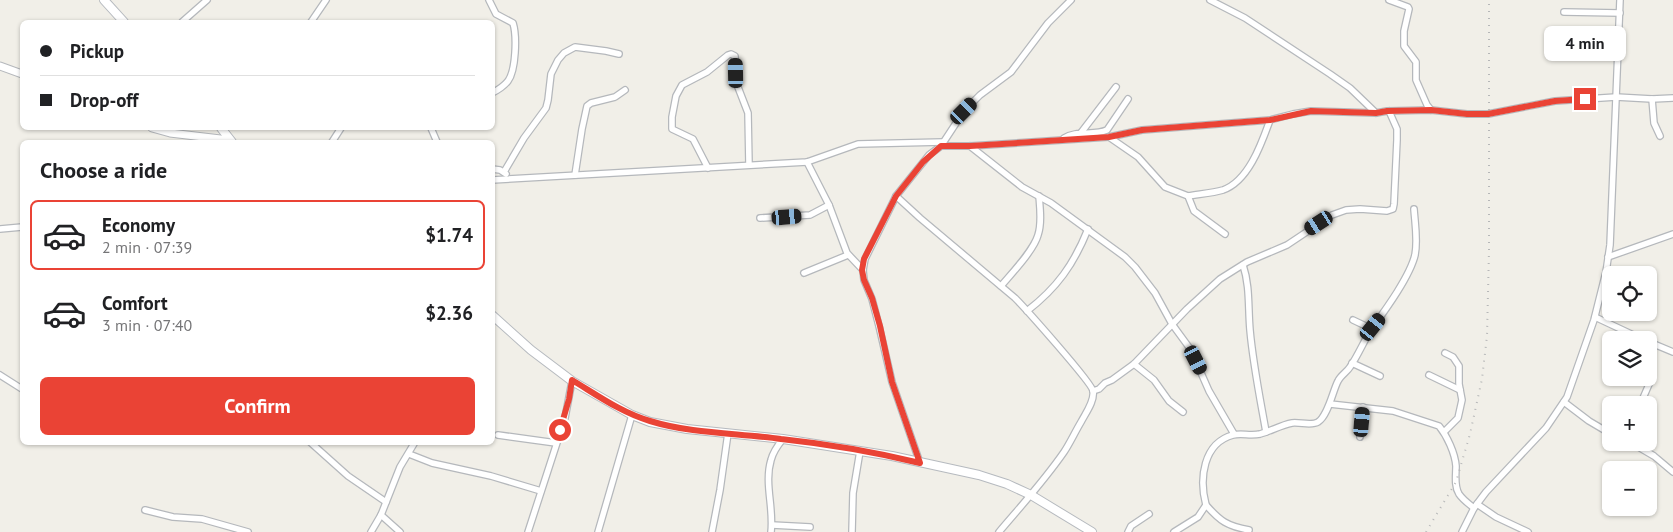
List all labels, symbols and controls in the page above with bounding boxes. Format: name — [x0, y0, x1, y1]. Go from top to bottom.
callout: 4 min — [1544, 27, 1626, 62]
text: 4 min — [1565, 33, 1605, 53]
text: Pickup — [70, 39, 124, 63]
car — [728, 58, 743, 88]
text: Drop-off — [70, 88, 138, 112]
route end — [1574, 88, 1596, 110]
car — [948, 95, 979, 127]
text: Choose a ride — [40, 156, 167, 184]
car — [771, 208, 802, 226]
car — [1302, 209, 1335, 237]
icon: car — [42, 213, 87, 258]
text: Economy — [102, 213, 175, 237]
text: $1.74 — [425, 223, 473, 247]
text: 2 min · 07:39 — [102, 237, 192, 257]
map controls — [1602, 266, 1657, 516]
button: locate — [1602, 266, 1657, 321]
icon: car — [42, 291, 87, 336]
text: Comfort — [102, 291, 168, 315]
text: $2.36 — [425, 301, 473, 325]
car — [1357, 311, 1388, 343]
text: 3 min · 07:40 — [102, 315, 192, 335]
button: layers — [1602, 331, 1657, 386]
car — [1182, 343, 1209, 377]
button: Confirm — [40, 377, 475, 435]
button: + — [1602, 396, 1657, 451]
car — [1353, 406, 1370, 438]
route start — [549, 419, 571, 441]
button: − — [1602, 461, 1657, 516]

